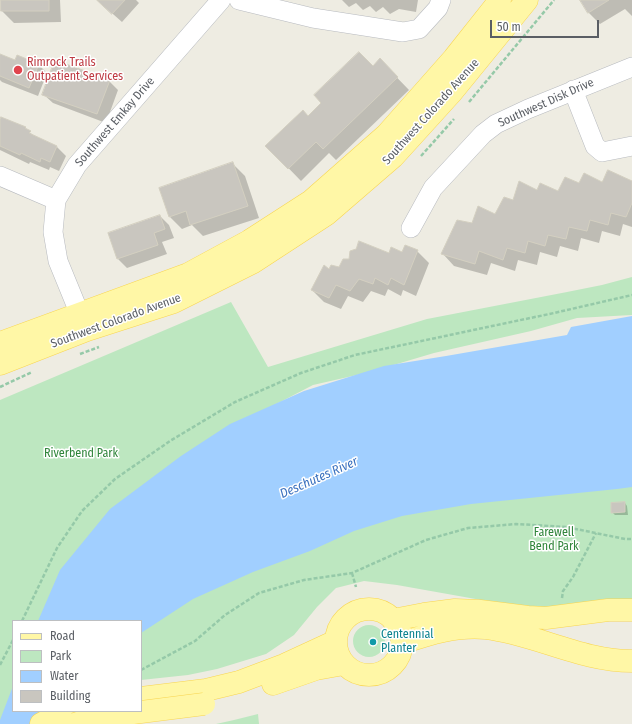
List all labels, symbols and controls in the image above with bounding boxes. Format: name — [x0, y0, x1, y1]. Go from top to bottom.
scale bar — [492, 12, 601, 38]
text: 50 m — [497, 20, 521, 34]
place label: Rimrock Trails Outpatient Services — [27, 56, 123, 84]
street label: Southwest Colorado Avenue — [380, 56, 482, 168]
marker: Rimrock Trails Outpatient Services — [12, 64, 24, 76]
street label: Southwest Emkay Drive — [72, 74, 158, 170]
street label: Southwest Disk Drive — [496, 75, 596, 131]
street label: Southwest Colorado Avenue — [49, 291, 183, 351]
park label: Riverbend Park — [44, 447, 118, 461]
water label: Deschutes River — [278, 454, 360, 502]
park label: Farewell Bend Park — [529, 526, 579, 554]
legend — [12, 620, 142, 712]
place label: Centennial Planter — [381, 628, 433, 656]
text: Road — [50, 629, 75, 643]
marker: Centennial Planter — [368, 637, 378, 647]
text: Park — [50, 649, 71, 663]
text: Water — [50, 669, 78, 683]
text: Building — [50, 689, 90, 703]

